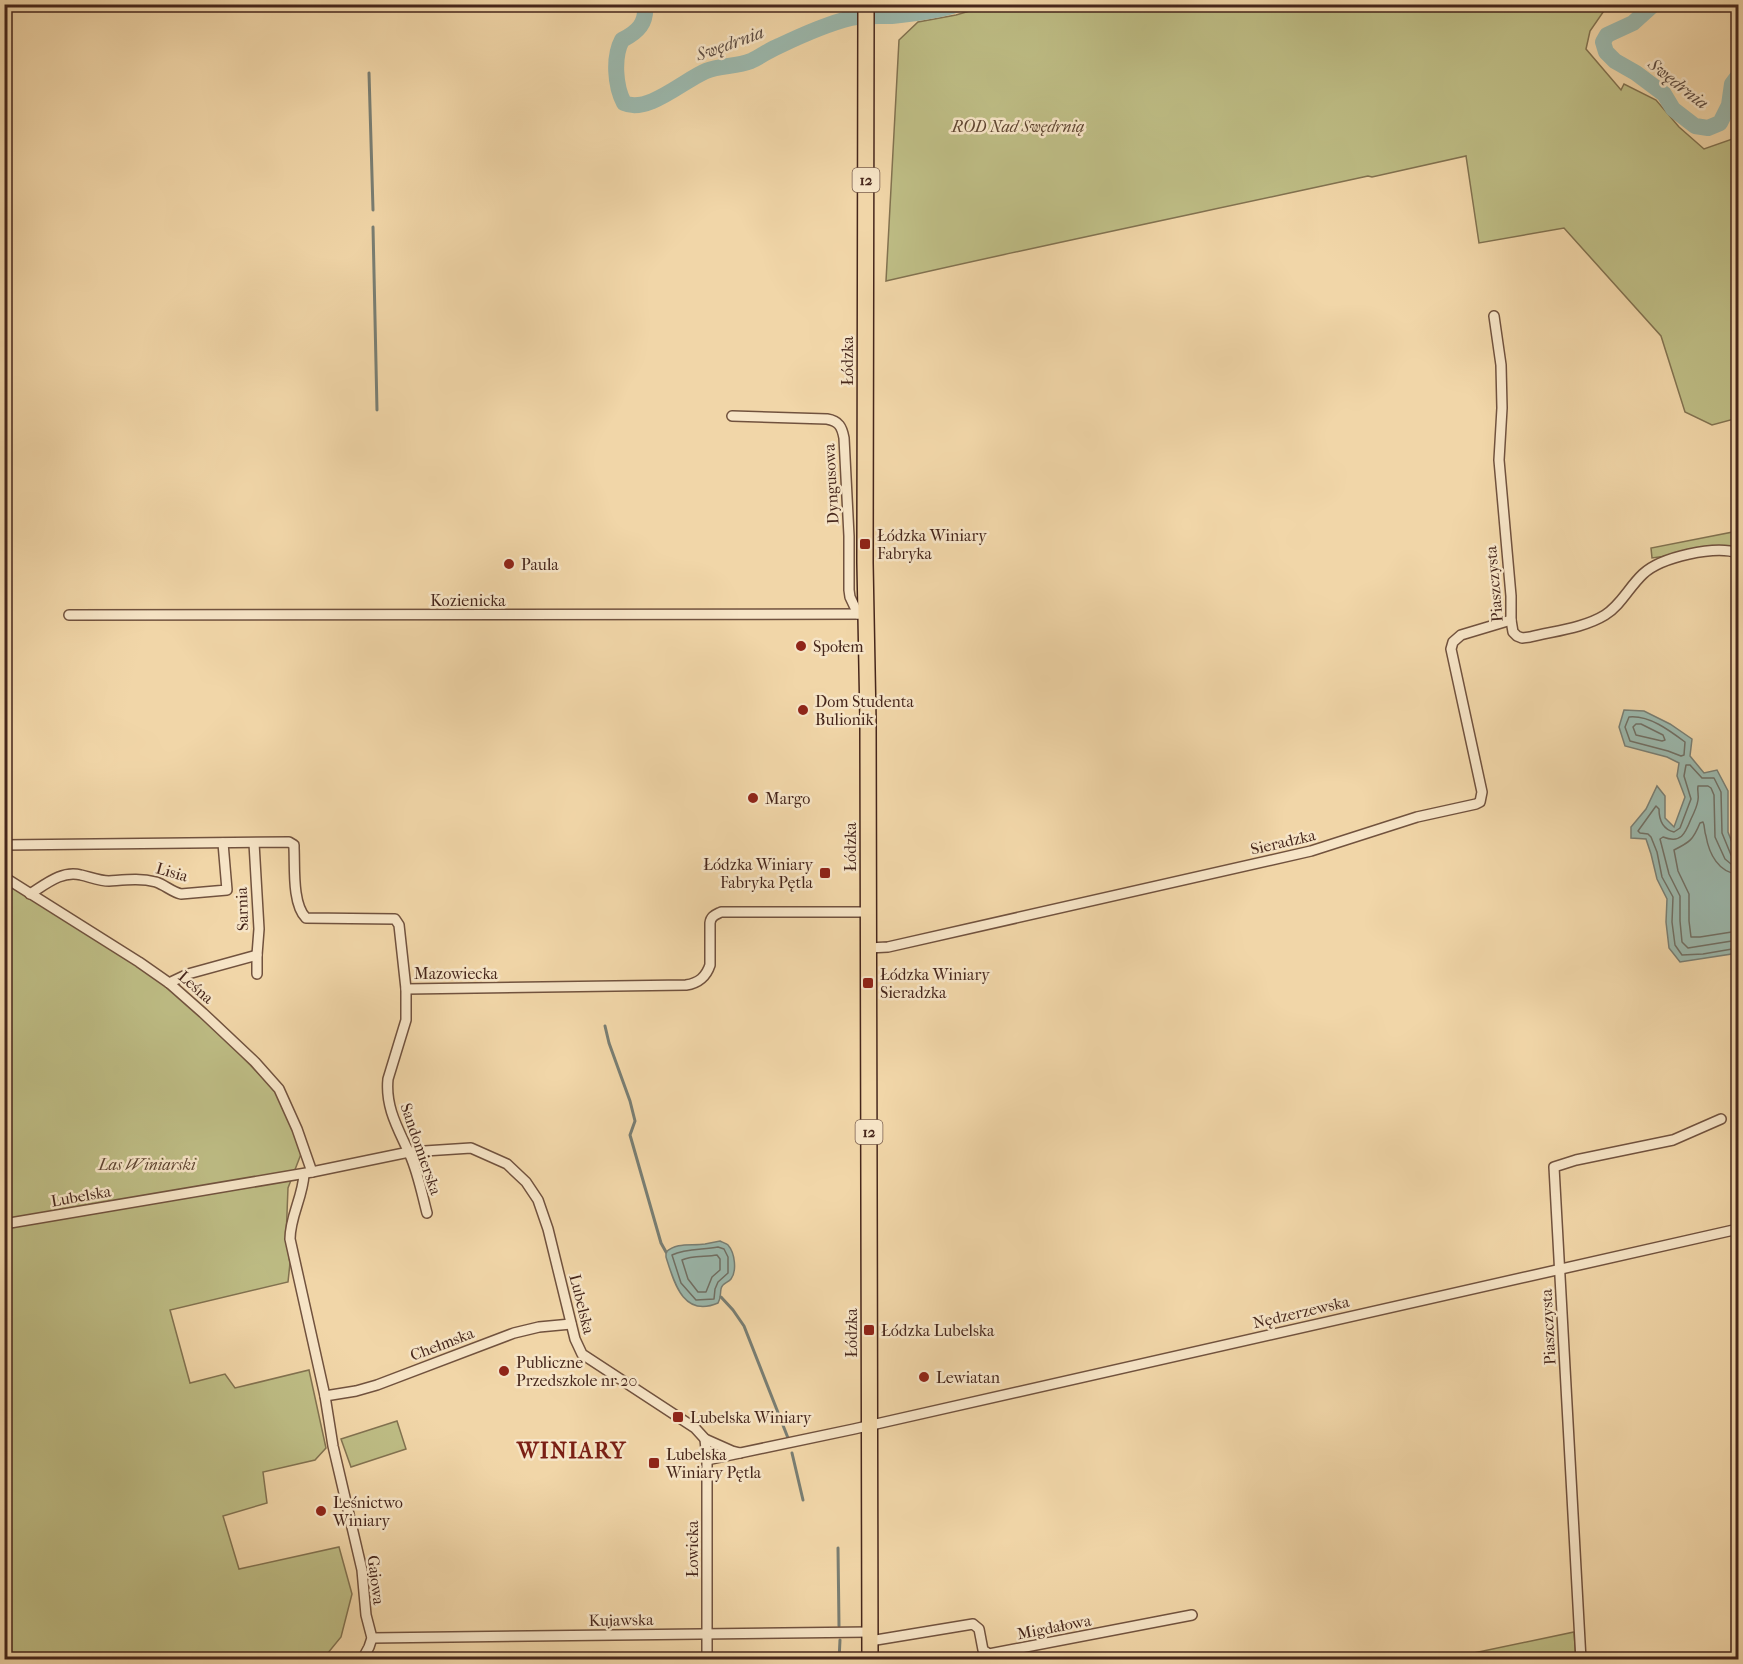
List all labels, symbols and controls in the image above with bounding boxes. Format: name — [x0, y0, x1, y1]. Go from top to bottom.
water label: Swędrnia — [692, 22, 767, 66]
water label: Swędrnia — [1643, 53, 1712, 114]
park label: ROD Nad Swędrnią — [951, 117, 1084, 136]
road number: 12 — [852, 168, 880, 192]
street label: Łódzka — [838, 336, 857, 386]
street label: Dyngusowa — [819, 443, 843, 525]
place label: Łódzka Winiary Fabryka — [877, 526, 987, 563]
marker: Łódzka Winiary Fabryka — [858, 537, 872, 551]
street label: Piaszczysta — [1481, 545, 1507, 623]
place label: Paula — [521, 555, 559, 574]
marker: Paula — [502, 557, 516, 571]
street label: Kozienicka — [430, 591, 506, 610]
place label: Społem — [813, 637, 864, 656]
marker: Społem — [794, 639, 808, 653]
place label: Dom Studenta Bulionik — [815, 692, 914, 729]
marker: Dom Studenta Bulionik — [796, 703, 810, 717]
place label: Margo — [765, 789, 810, 808]
marker: Margo — [746, 791, 760, 805]
street label: Łódzka — [841, 822, 860, 872]
street label: Sieradzka — [1249, 825, 1318, 859]
place label: Łódzka Winiary Fabryka Pętla — [703, 855, 814, 892]
street label: Lisia — [154, 858, 191, 886]
marker: Łódzka Winiary Fabryka Pętla — [818, 866, 832, 880]
street label: Sarnia — [232, 886, 252, 931]
street label: Mazowiecka — [414, 964, 499, 983]
place label: Łódzka Winiary Sieradzka — [880, 965, 990, 1002]
street label: Leśna — [175, 967, 218, 1008]
marker: Łódzka Winiary Sieradzka — [861, 976, 875, 990]
street label: Sandomierska — [396, 1101, 446, 1198]
road number: 12 — [856, 1120, 882, 1144]
park label: Las Winiarski — [97, 1155, 197, 1174]
street label: Lubelska — [49, 1181, 113, 1211]
street label: Lubelska — [565, 1272, 599, 1336]
street label: Piaszczysta — [1536, 1288, 1559, 1366]
street label: Nędzerzewska — [1251, 1292, 1352, 1332]
street label: Łódzka — [842, 1308, 861, 1358]
place label: Łódzka Lubelska — [881, 1321, 995, 1340]
street label: Chełmska — [407, 1323, 477, 1365]
marker: Łódzka Lubelska — [862, 1323, 876, 1337]
place label: Publiczne Przedszkole nr 20 — [516, 1353, 637, 1390]
marker: Publiczne Przedszkole nr 20 — [497, 1364, 511, 1378]
place label: Lewiatan — [936, 1368, 1001, 1387]
marker: Lewiatan — [917, 1370, 931, 1384]
place label: Lubelska Winiary — [690, 1408, 812, 1427]
marker: Lubelska Winiary — [671, 1410, 685, 1424]
district label: WINIARY — [516, 1438, 627, 1464]
place label: Lubelska Winiary Pętla — [665, 1445, 762, 1482]
marker: Lubelska Winiary Pętla — [647, 1456, 661, 1470]
place label: Leśnictwo Winiary — [332, 1493, 403, 1530]
marker: Leśnictwo Winiary — [314, 1504, 328, 1518]
street label: Łowicka — [683, 1520, 702, 1577]
street label: Gajowa — [364, 1554, 389, 1606]
street label: Kujawska — [588, 1610, 654, 1630]
street label: Migdałowa — [1015, 1610, 1093, 1643]

